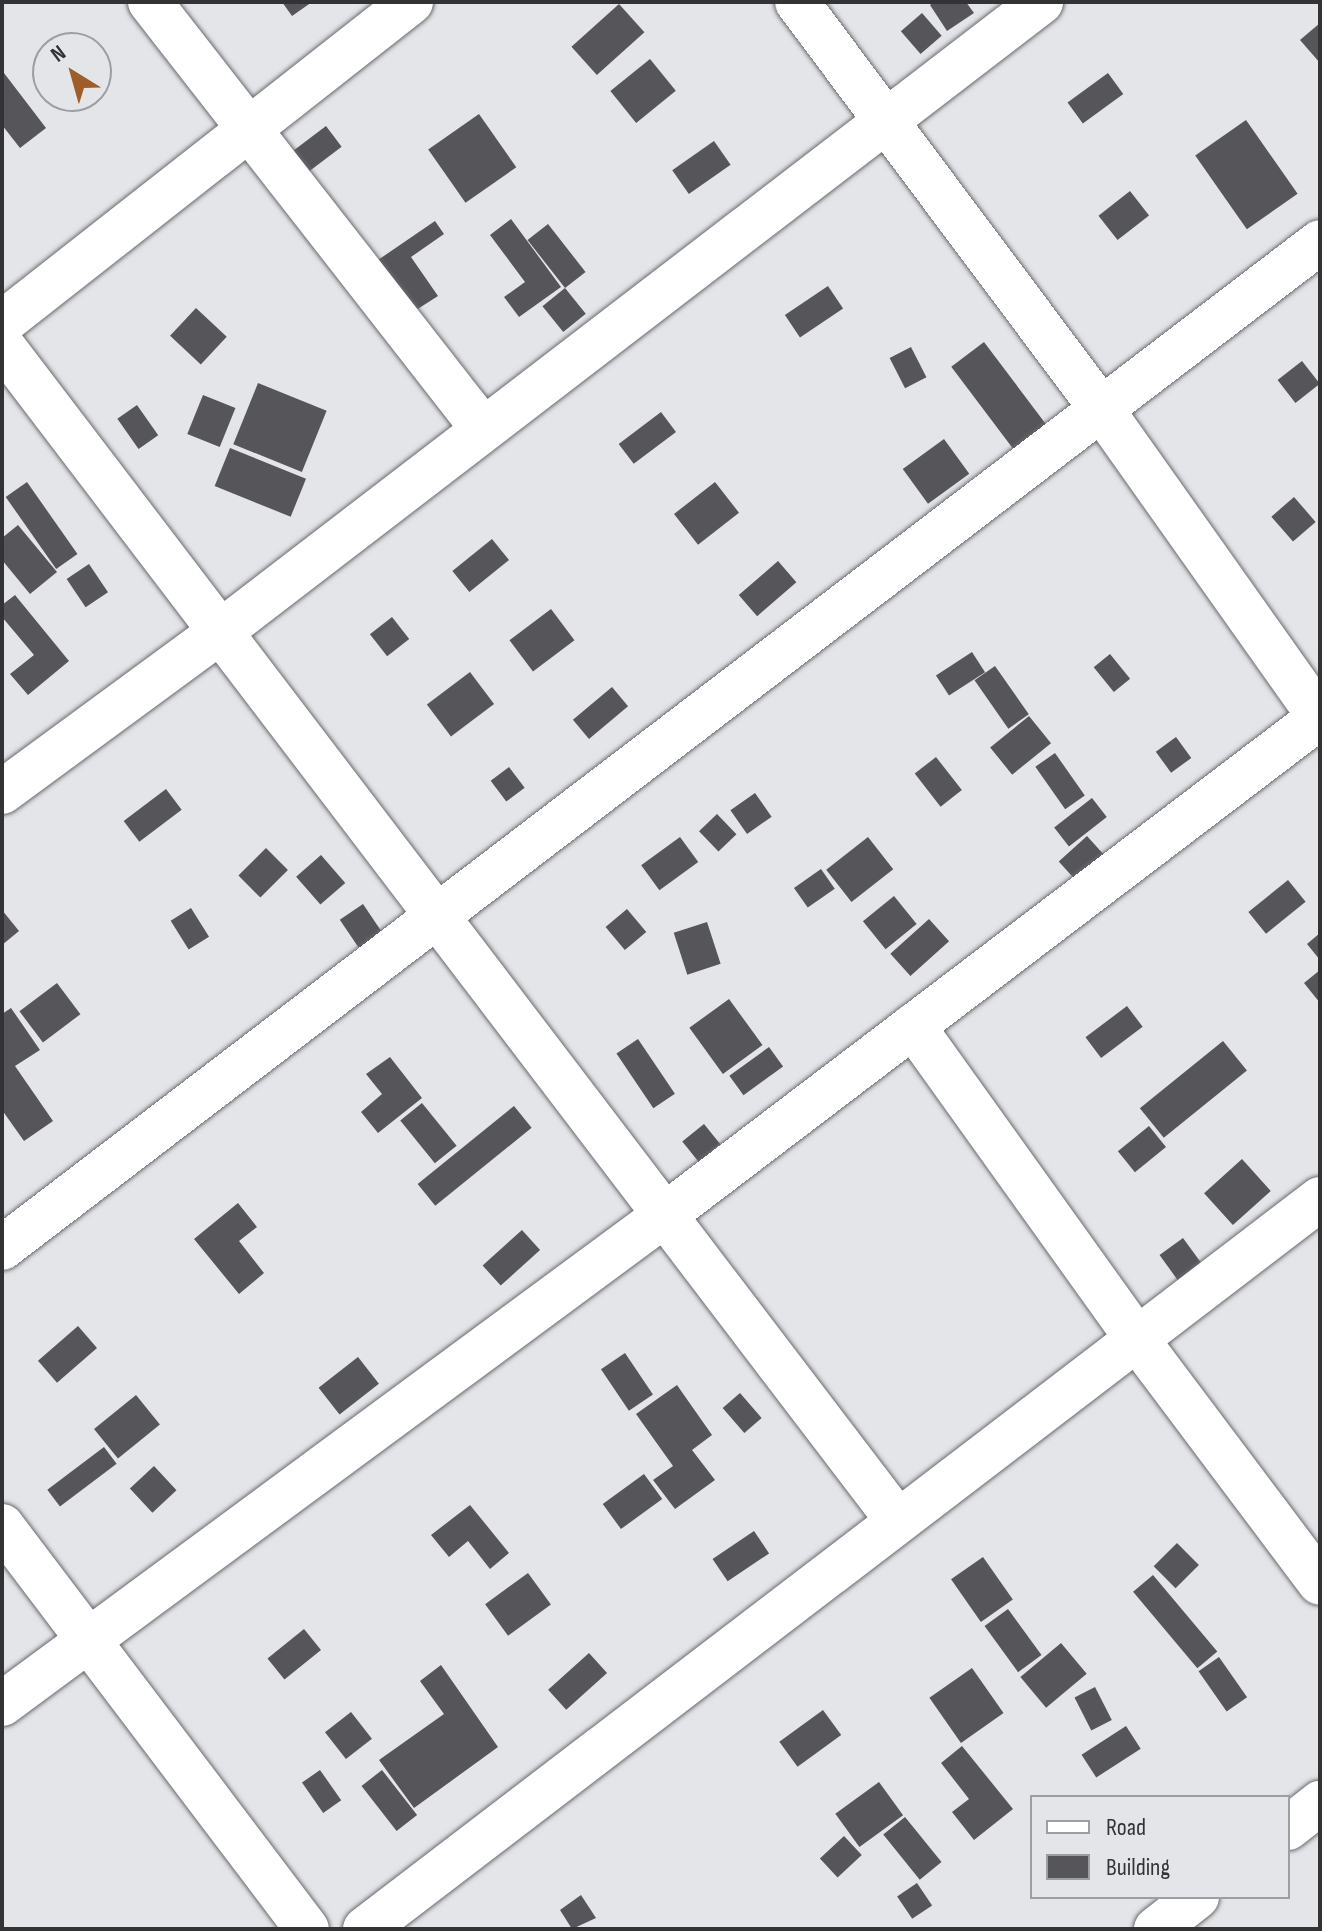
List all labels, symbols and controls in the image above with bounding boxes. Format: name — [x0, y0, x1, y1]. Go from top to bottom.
north arrow — [32, 32, 112, 112]
text: N — [46, 40, 71, 68]
legend — [1030, 1795, 1290, 1899]
text: Road — [1106, 1813, 1146, 1842]
text: Building — [1106, 1853, 1170, 1882]

